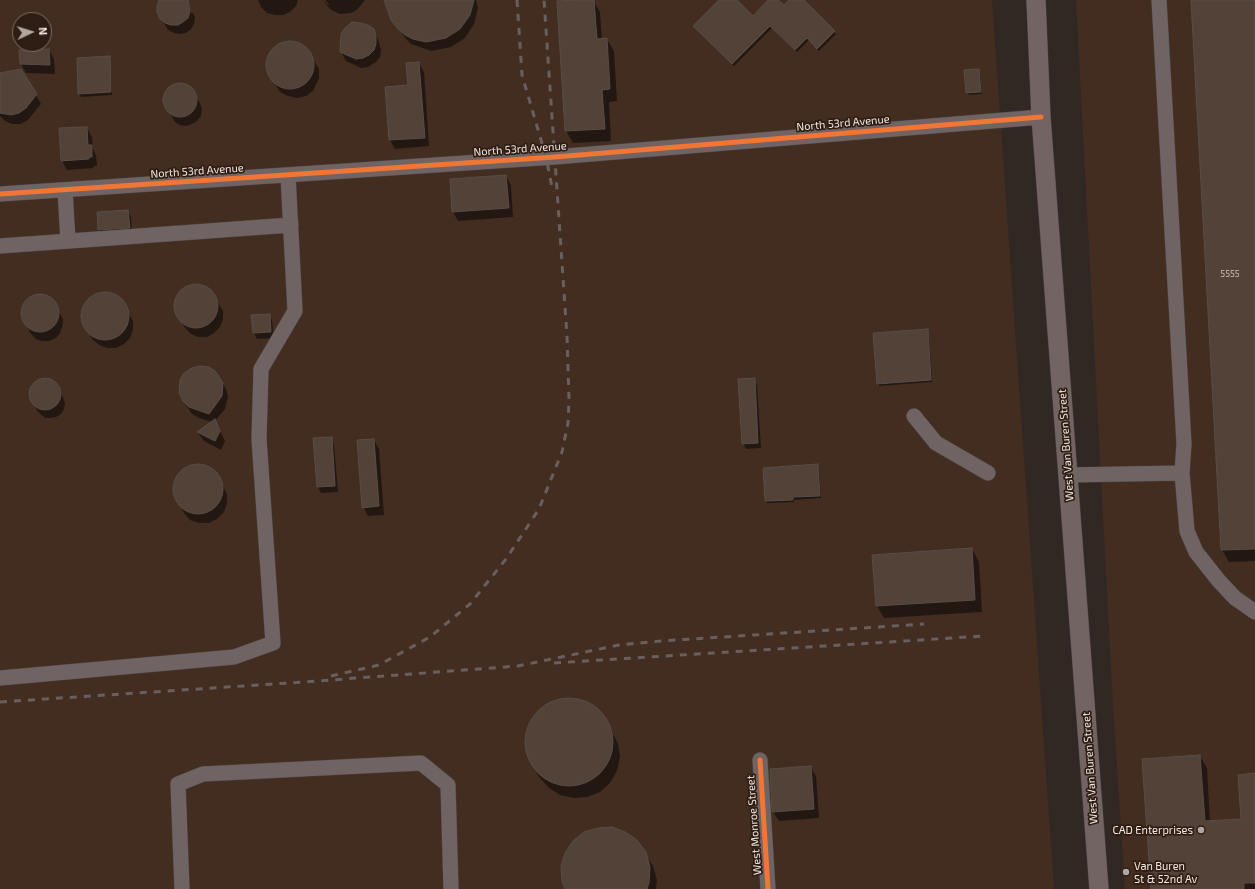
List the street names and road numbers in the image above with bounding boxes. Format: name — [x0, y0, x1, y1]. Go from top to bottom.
street label: North 53rd Avenue — [796, 112, 890, 134]
street label: North 53rd Avenue — [473, 139, 567, 159]
street label: North 53rd Avenue — [150, 161, 244, 181]
street label: West Van Buren Street — [1055, 389, 1077, 501]
street label: West Van Buren Street — [1079, 712, 1101, 824]
street label: West Monroe Street — [744, 775, 764, 875]

